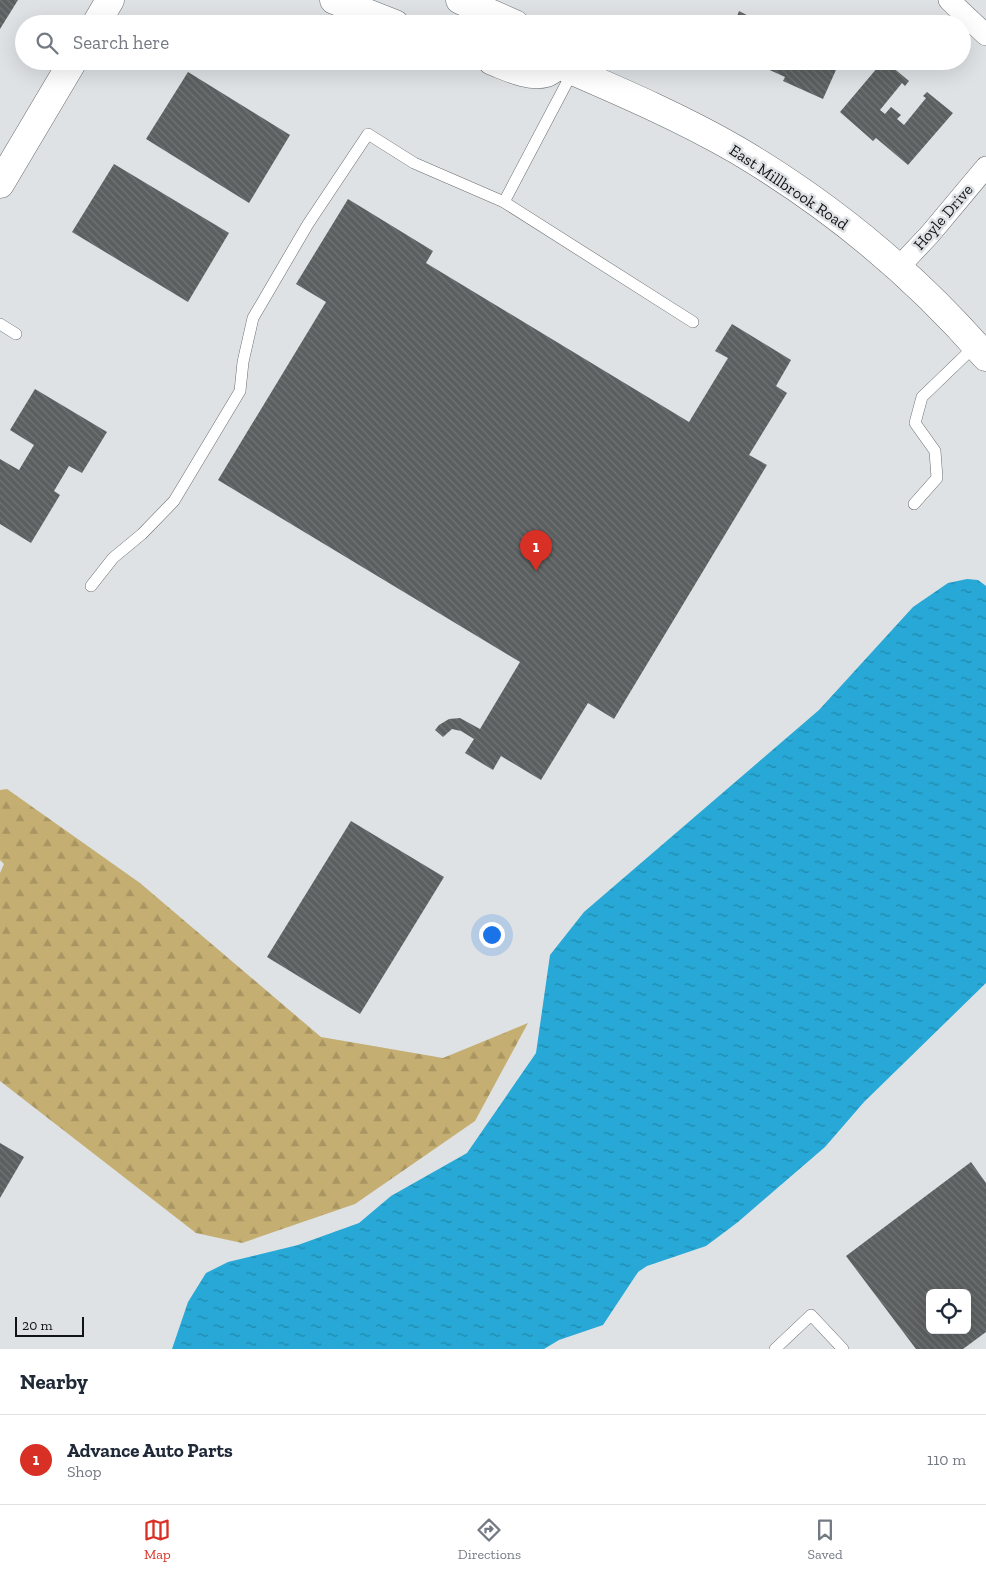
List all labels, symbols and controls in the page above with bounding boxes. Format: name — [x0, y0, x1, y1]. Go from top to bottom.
search box — [15, 15, 971, 70]
icon: search — [33, 29, 61, 57]
text: Search here — [73, 31, 169, 54]
street label: East Millbrook Road — [726, 140, 852, 234]
street label: Hoyle Drive — [909, 180, 977, 254]
pin: 1 — [520, 530, 552, 571]
your location — [479, 922, 505, 948]
map controls — [926, 1289, 971, 1334]
button: locate — [926, 1289, 971, 1334]
scale bar — [15, 1314, 84, 1337]
text: 20 m — [22, 1317, 53, 1334]
text: Nearby — [20, 1369, 88, 1394]
text: Advance Auto Parts — [67, 1439, 233, 1462]
text: 1 — [33, 1450, 39, 1469]
text: 110 m — [927, 1450, 966, 1469]
text: Shop — [67, 1462, 102, 1481]
tab: Map — [143, 1516, 171, 1563]
tab: Directions — [458, 1516, 521, 1563]
tab: Saved — [808, 1516, 843, 1563]

